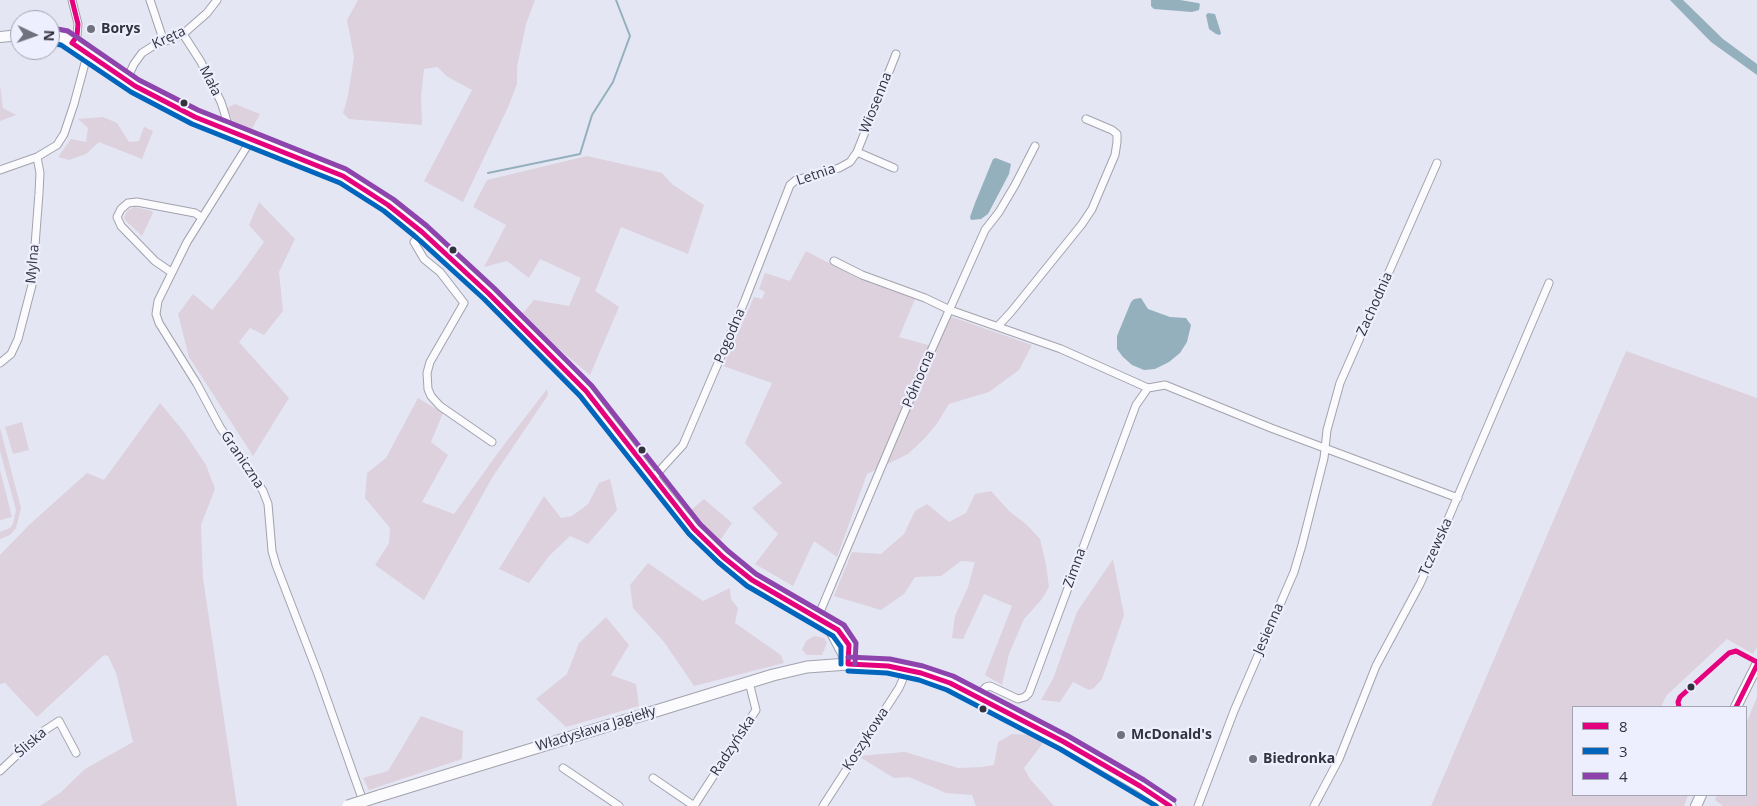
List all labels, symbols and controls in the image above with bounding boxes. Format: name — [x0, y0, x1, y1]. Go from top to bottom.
north arrow — [10, 10, 60, 60]
place label: Borys — [101, 21, 140, 37]
marker: Borys — [85, 23, 97, 35]
street label: Kręta — [150, 23, 188, 53]
text: N — [40, 30, 59, 42]
street label: Mała — [195, 63, 225, 99]
street label: Wiosenna — [856, 70, 896, 136]
unlabelled marker — [179, 98, 189, 108]
street label: Letnia — [794, 161, 838, 189]
street label: Mylna — [23, 244, 43, 284]
unlabelled marker — [448, 245, 458, 255]
street label: Zachodnia — [1354, 270, 1396, 338]
street label: Pogodna — [711, 306, 749, 366]
street label: Północna — [899, 348, 939, 410]
street label: Graniczna — [217, 428, 267, 492]
unlabelled marker — [637, 445, 647, 455]
street label: Tczewska — [1416, 515, 1456, 579]
street label: Zimna — [1060, 546, 1090, 590]
street label: Jesienna — [1250, 601, 1288, 657]
unlabelled marker — [1686, 682, 1696, 692]
street label: Władysława Jagiełły — [534, 703, 658, 755]
street label: Koszykowa — [839, 704, 893, 774]
unlabelled marker — [978, 704, 988, 714]
legend — [1572, 706, 1747, 796]
street label: Radzyńska — [707, 713, 759, 779]
text: 8 — [1619, 716, 1628, 736]
street label: Śliska — [12, 725, 50, 761]
place label: McDonald's — [1131, 727, 1212, 743]
marker: McDonald's — [1115, 729, 1127, 741]
text: 3 — [1619, 741, 1628, 761]
place label: Biedronka — [1263, 751, 1335, 767]
marker: Biedronka — [1247, 753, 1259, 765]
text: 4 — [1619, 766, 1628, 786]

